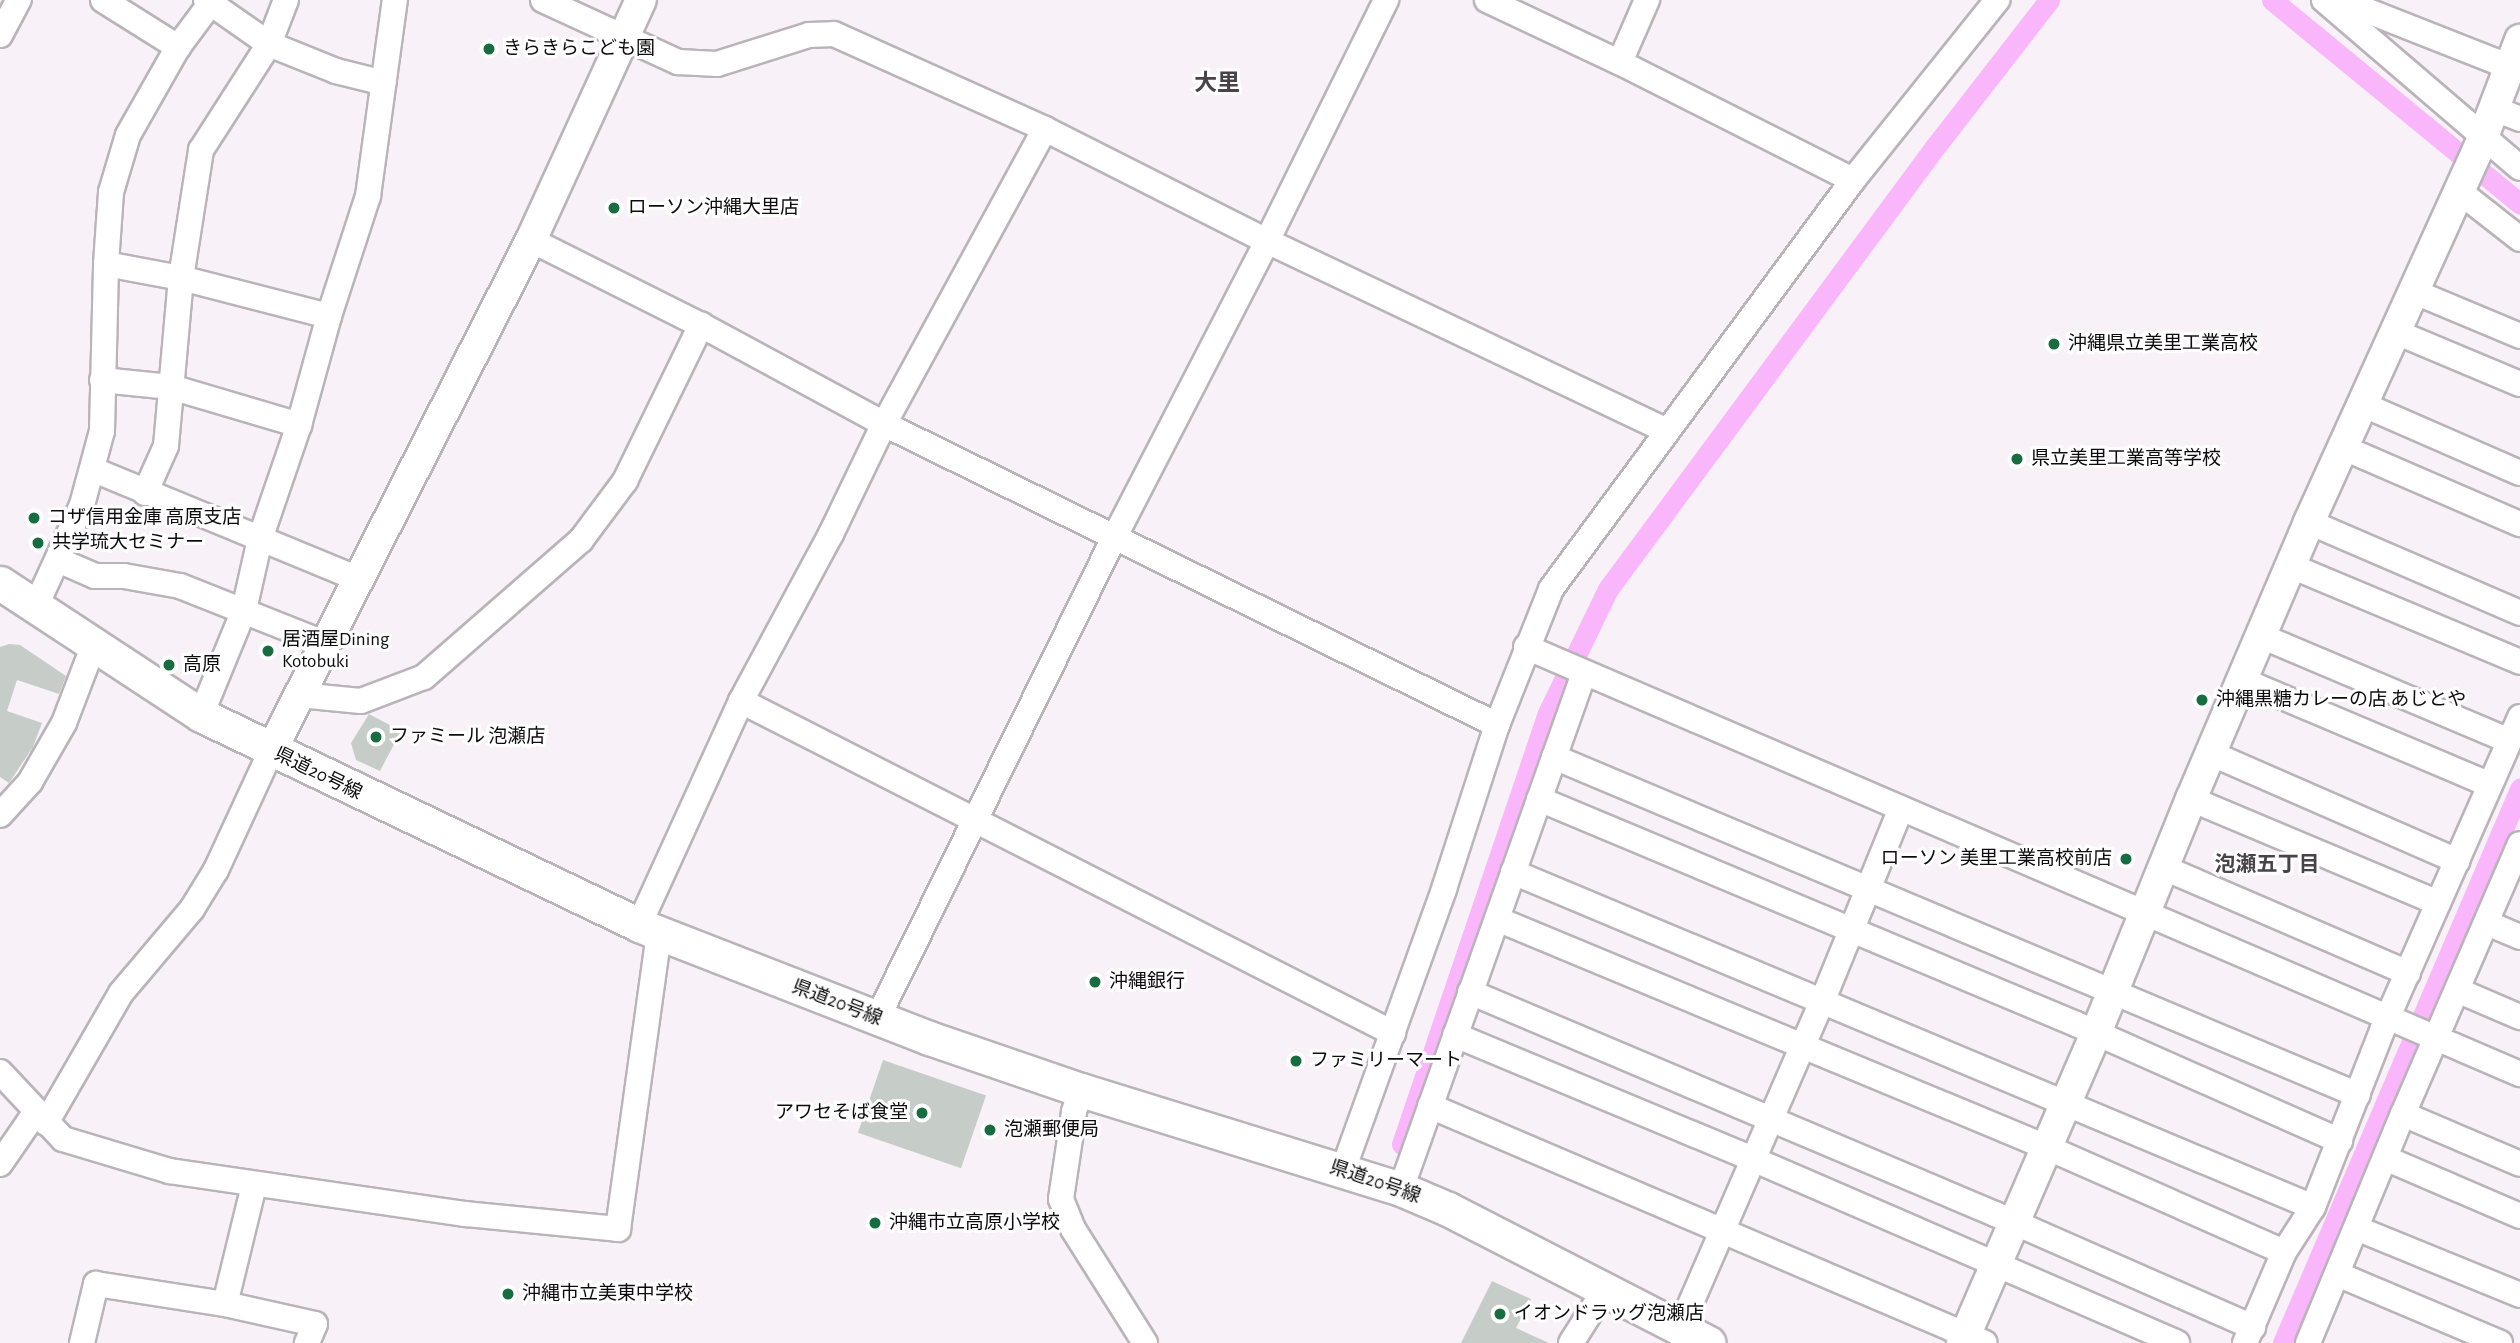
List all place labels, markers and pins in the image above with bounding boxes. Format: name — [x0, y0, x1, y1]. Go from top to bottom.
place label: きらきらこども園 — [503, 38, 655, 60]
marker: きらきらこども園 — [481, 41, 497, 57]
place label: ローソン沖縄大里店 — [628, 197, 799, 219]
marker: ローソン沖縄大里店 — [606, 200, 622, 216]
place label: 沖縄県立美里工業高校 — [2068, 333, 2258, 355]
marker: 沖縄県立美里工業高校 — [2046, 336, 2062, 352]
place label: 県立美里工業高等学校 — [2031, 448, 2221, 470]
marker: 県立美里工業高等学校 — [2009, 451, 2025, 467]
place label: コザ信用金庫 高原支店 — [48, 507, 241, 529]
marker: コザ信用金庫 高原支店 — [26, 510, 42, 526]
place label: 共学琉大セミナー — [52, 532, 204, 554]
marker: 共学琉大セミナー — [30, 535, 46, 551]
place label: 居酒屋Dining Kotobuki — [282, 629, 389, 673]
marker: 居酒屋Dining Kotobuki — [260, 643, 276, 659]
place label: 高原 — [183, 654, 221, 676]
marker: 高原 — [161, 657, 177, 673]
place label: 沖縄黒糖カレーの店 あじとや — [2216, 689, 2466, 711]
marker: 沖縄黒糖カレーの店 あじとや — [2194, 692, 2210, 708]
place label: ファミール 泡瀬店 — [390, 726, 545, 748]
marker: ファミール 泡瀬店 — [368, 729, 384, 745]
place label: ローソン 美里工業高校前店 — [1881, 848, 2112, 870]
marker: ローソン 美里工業高校前店 — [2118, 851, 2134, 867]
place label: 沖縄銀行 — [1109, 971, 1185, 993]
marker: 沖縄銀行 — [1087, 974, 1103, 990]
place label: ファミリーマート — [1310, 1050, 1462, 1072]
marker: ファミリーマート — [1288, 1053, 1304, 1069]
place label: アワセそば食堂 — [775, 1102, 908, 1124]
marker: アワセそば食堂 — [914, 1105, 930, 1121]
place label: 泡瀬郵便局 — [1004, 1119, 1099, 1141]
marker: 泡瀬郵便局 — [982, 1122, 998, 1138]
place label: 沖縄市立高原小学校 — [889, 1212, 1060, 1234]
marker: 沖縄市立高原小学校 — [867, 1215, 883, 1231]
place label: 沖縄市立美東中学校 — [522, 1283, 693, 1305]
marker: 沖縄市立美東中学校 — [500, 1286, 516, 1302]
place label: イオンドラッグ泡瀬店 — [1514, 1303, 1704, 1325]
marker: イオンドラッグ泡瀬店 — [1492, 1306, 1508, 1322]

